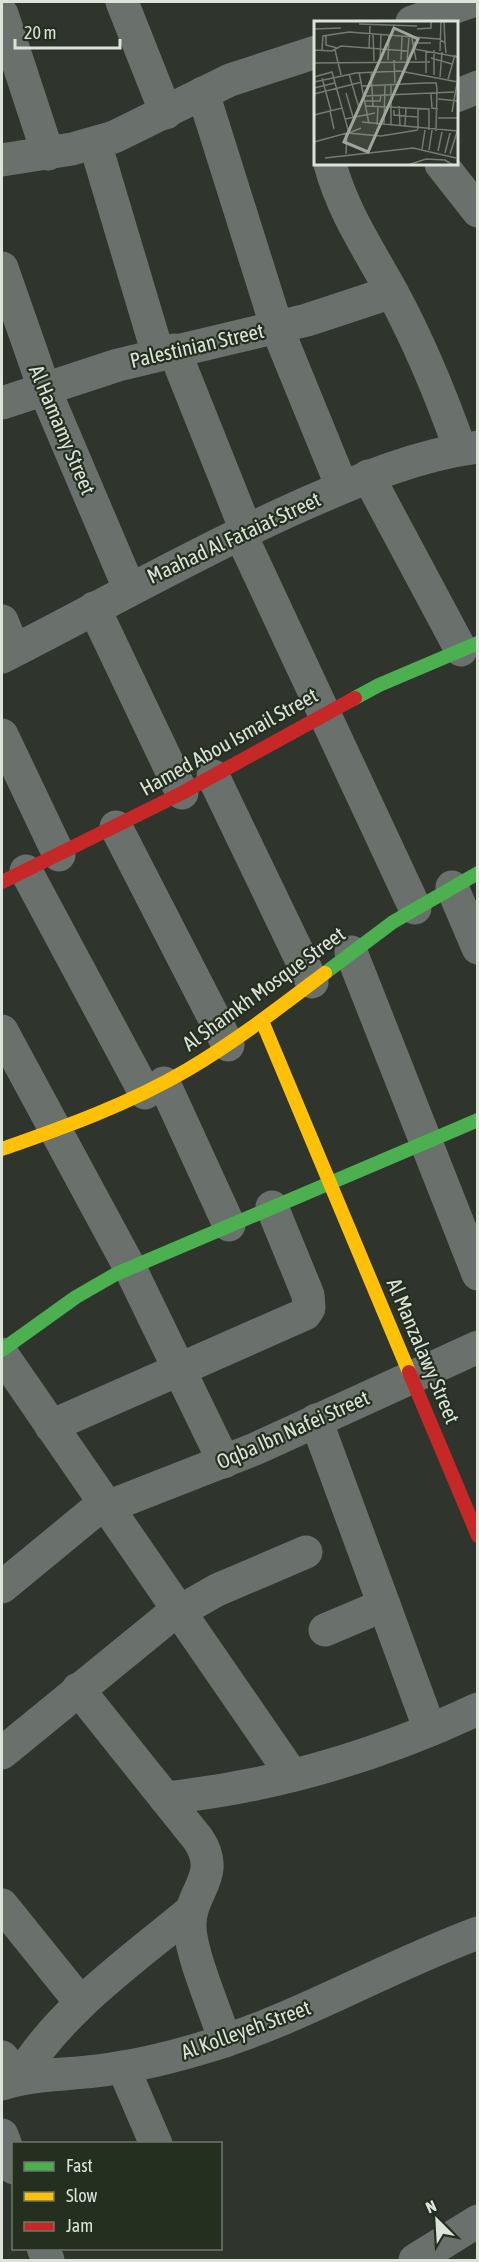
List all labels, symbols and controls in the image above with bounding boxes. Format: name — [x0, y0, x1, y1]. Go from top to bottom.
scale bar — [15, 12, 120, 50]
inset map — [314, 21, 458, 165]
text: 20 m — [24, 22, 56, 43]
street label: Palestinian Street — [127, 318, 266, 372]
street label: Al Hamamy Street — [25, 361, 101, 498]
street label: Maahad Al Fataiat Street — [143, 486, 324, 588]
street label: Hamed Abou Ismail Street — [135, 682, 322, 800]
street label: Al Shamkh Mosque Street — [178, 921, 349, 1055]
street label: Al Manzalawy Street — [382, 1274, 465, 1427]
street label: Oqba Ibn Nafei Street — [213, 1385, 373, 1473]
street label: Al Kolleyeh Street — [178, 1995, 314, 2064]
legend — [12, 2142, 222, 2250]
text: Fast — [66, 2155, 93, 2176]
text: Slow — [66, 2185, 97, 2206]
north arrow — [407, 2190, 467, 2250]
text: N — [423, 2196, 439, 2216]
text: Jam — [66, 2215, 93, 2236]

